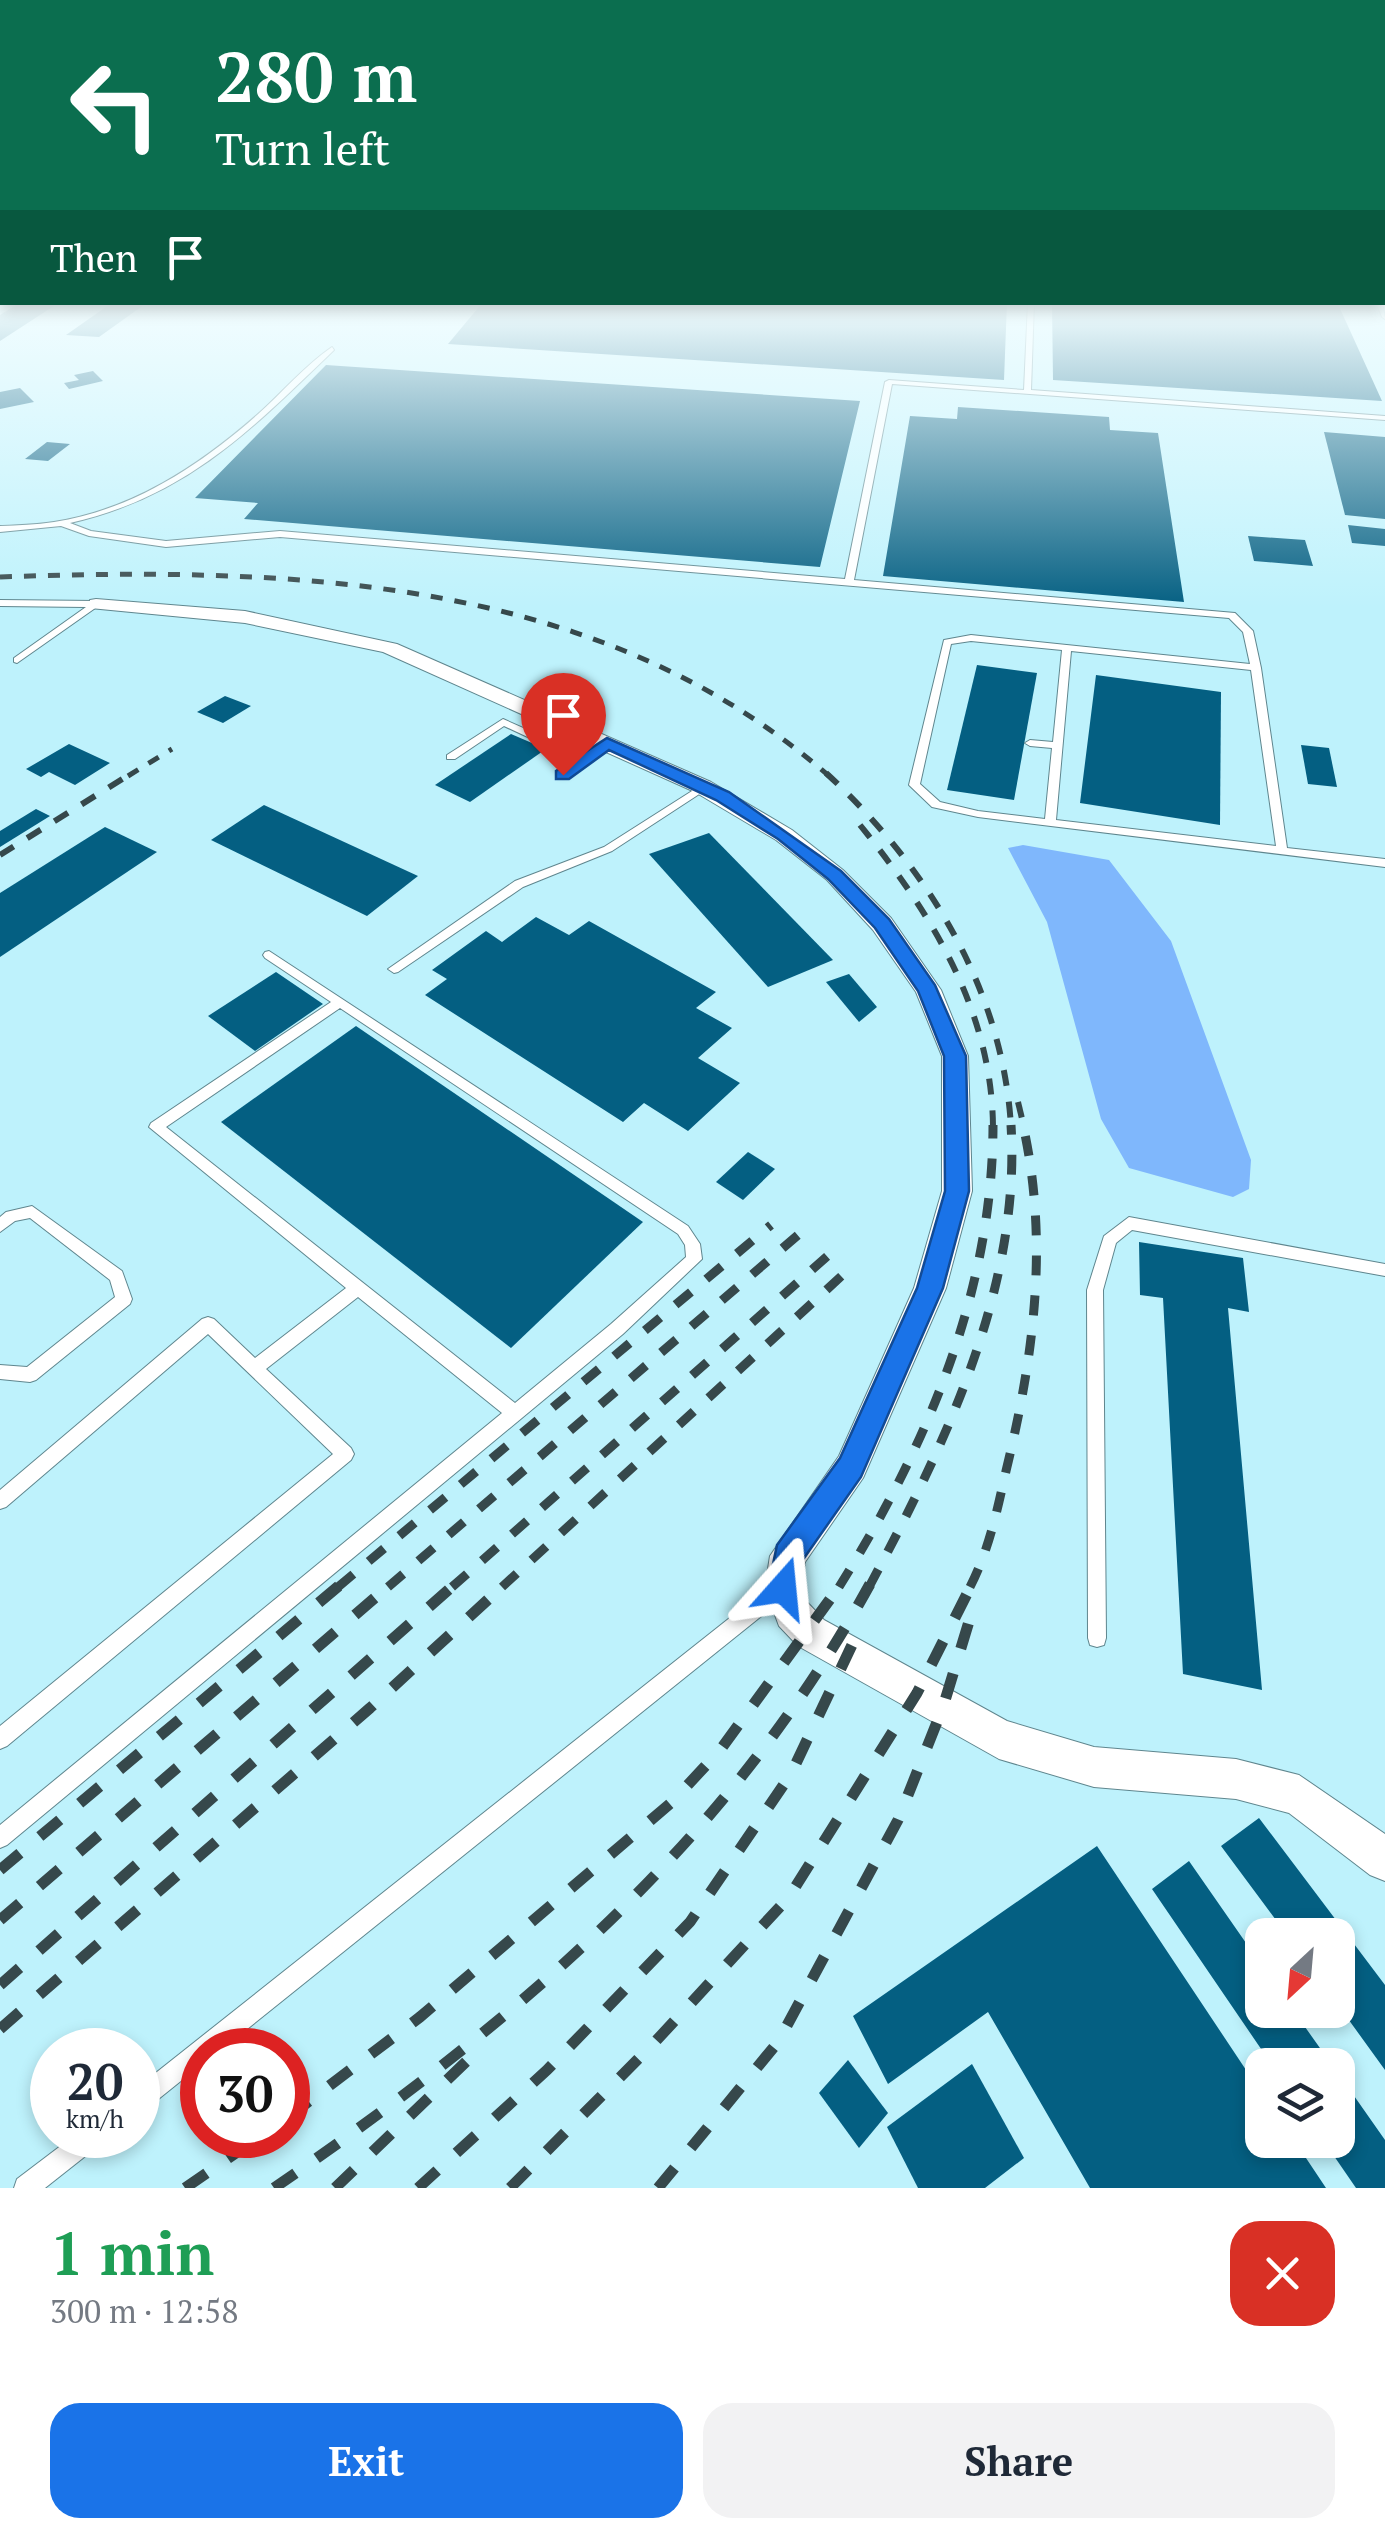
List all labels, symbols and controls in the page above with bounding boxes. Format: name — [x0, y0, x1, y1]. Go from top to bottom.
text: 280 m — [215, 29, 417, 122]
icon: left — [50, 40, 180, 170]
text: Turn left — [215, 118, 390, 178]
icon: arrive — [158, 230, 213, 285]
text: Then — [50, 233, 138, 283]
pin — [521, 673, 606, 776]
icon: arrive — [536, 688, 591, 743]
position arrow — [731, 1536, 835, 1640]
north arrow — [1245, 1918, 1355, 2028]
map controls — [1245, 1918, 1355, 2158]
speed limit sign: 30 — [180, 2028, 310, 2158]
text: 20 — [67, 2048, 123, 2114]
button: layers — [1245, 2048, 1355, 2158]
text: km/h — [66, 2102, 124, 2135]
text: 1 min — [50, 2213, 214, 2292]
button: close — [1230, 2221, 1335, 2326]
text: 300 m · 12:58 — [50, 2290, 238, 2332]
button: Exit — [50, 2403, 683, 2518]
button: Share — [703, 2403, 1335, 2518]

